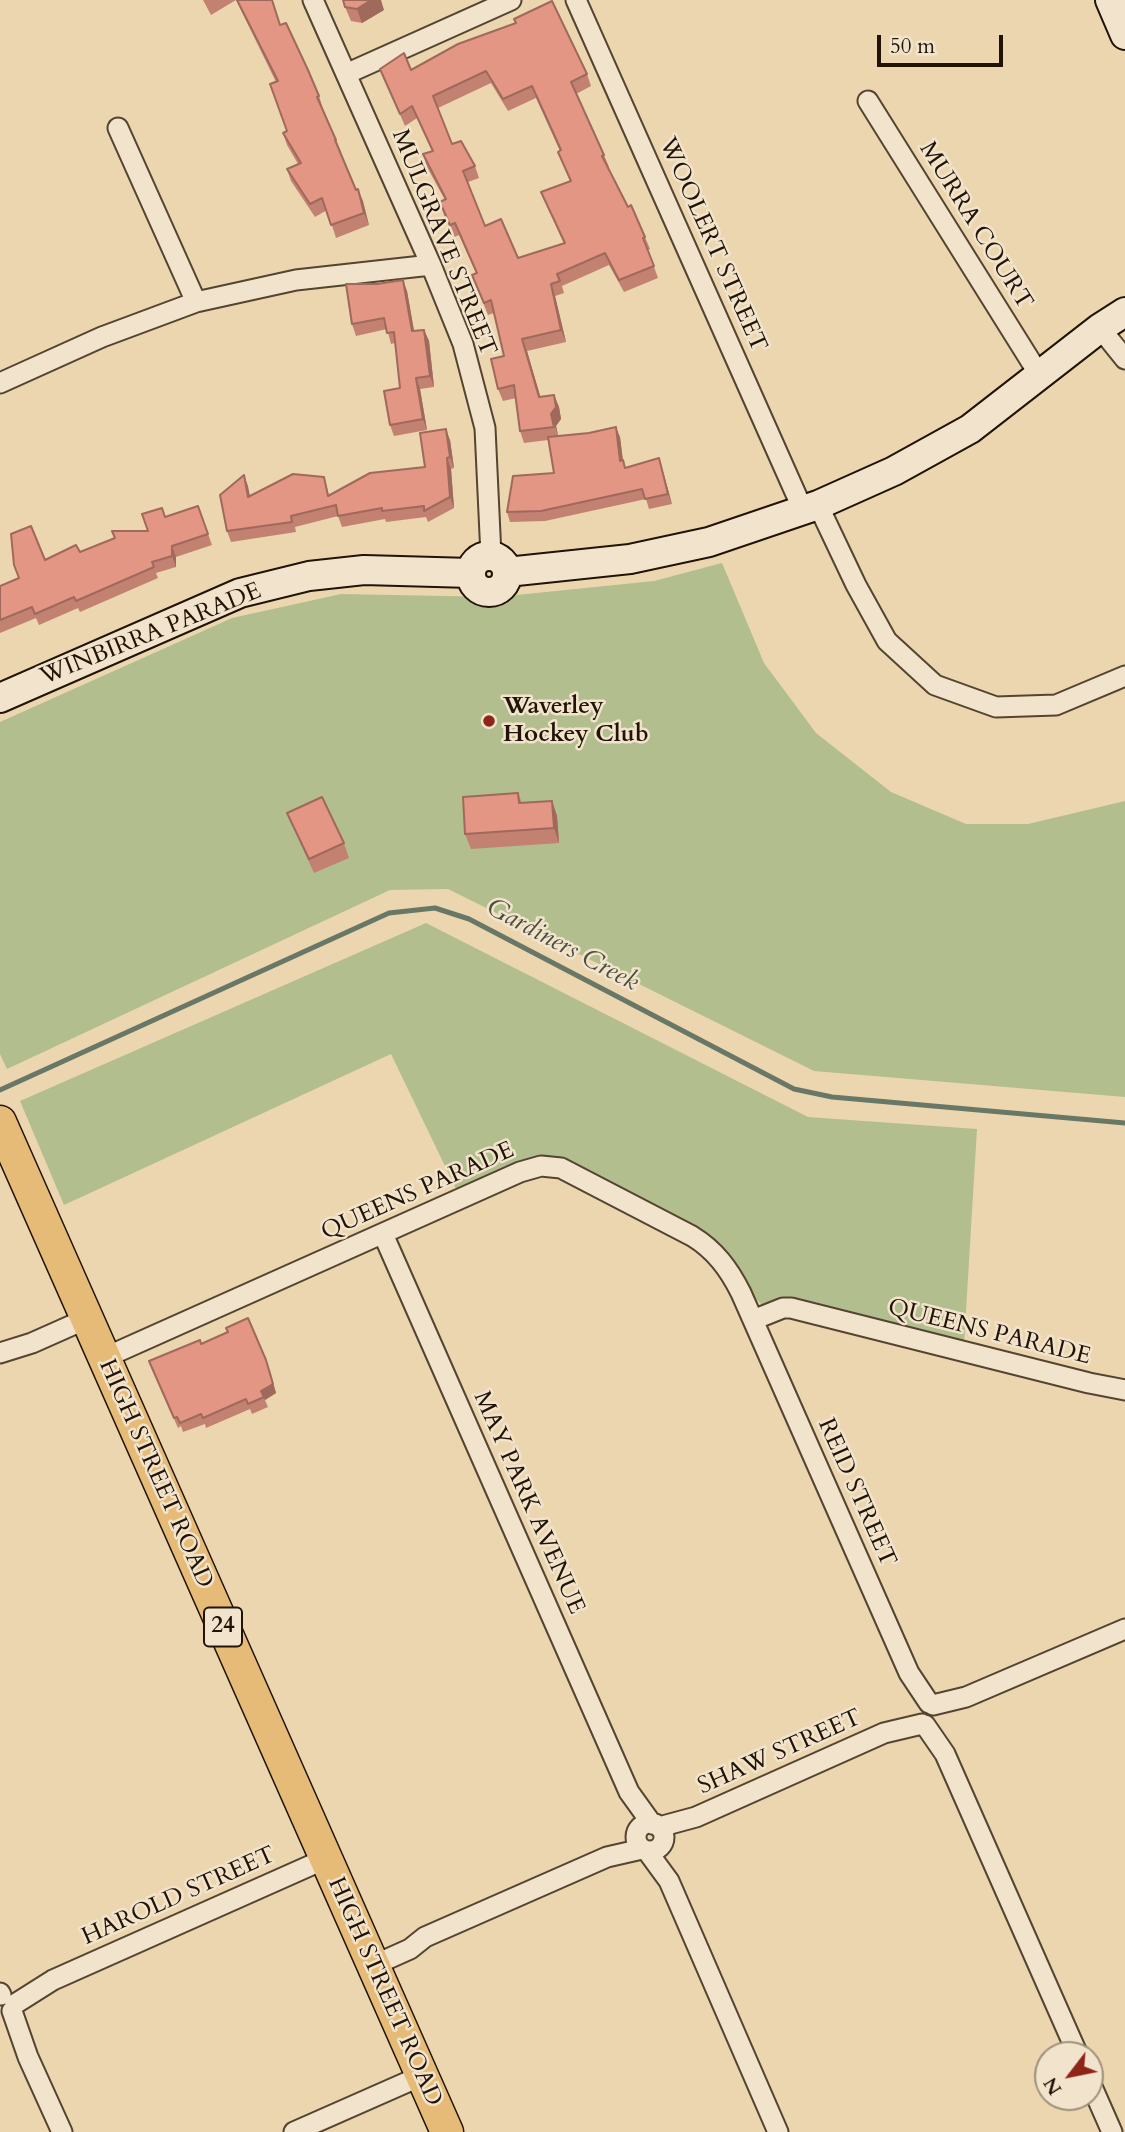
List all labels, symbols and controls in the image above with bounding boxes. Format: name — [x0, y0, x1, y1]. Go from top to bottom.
scale bar — [880, 21, 1006, 65]
text: 50 m — [890, 32, 935, 61]
street label: MULGRAVE STREET — [384, 126, 502, 360]
street label: WOOLERT STREET — [652, 133, 772, 357]
street label: MURRA COURT — [912, 137, 1038, 315]
street label: WINBIRRA PARADE — [36, 577, 266, 693]
place label: Waverley Hockey Club — [503, 693, 649, 749]
marker: Waverley Hockey Club — [481, 713, 497, 729]
water label: Gardiners Creek — [481, 893, 643, 999]
street label: QUEENS PARADE — [317, 1137, 519, 1247]
street label: QUEENS PARADE — [885, 1294, 1093, 1372]
street label: HIGH STREET ROAD — [91, 1355, 219, 1593]
street label: MAY PARK AVENUE — [466, 1387, 590, 1619]
street label: REID STREET — [810, 1414, 902, 1572]
road number: 24 — [204, 1608, 242, 1646]
street label: SHAW STREET — [694, 1704, 866, 1802]
street label: HAROLD STREET — [78, 1841, 280, 1953]
street label: HIGH STREET ROAD — [320, 1873, 448, 2111]
north arrow — [1034, 2041, 1104, 2111]
text: N — [1037, 2072, 1068, 2100]

